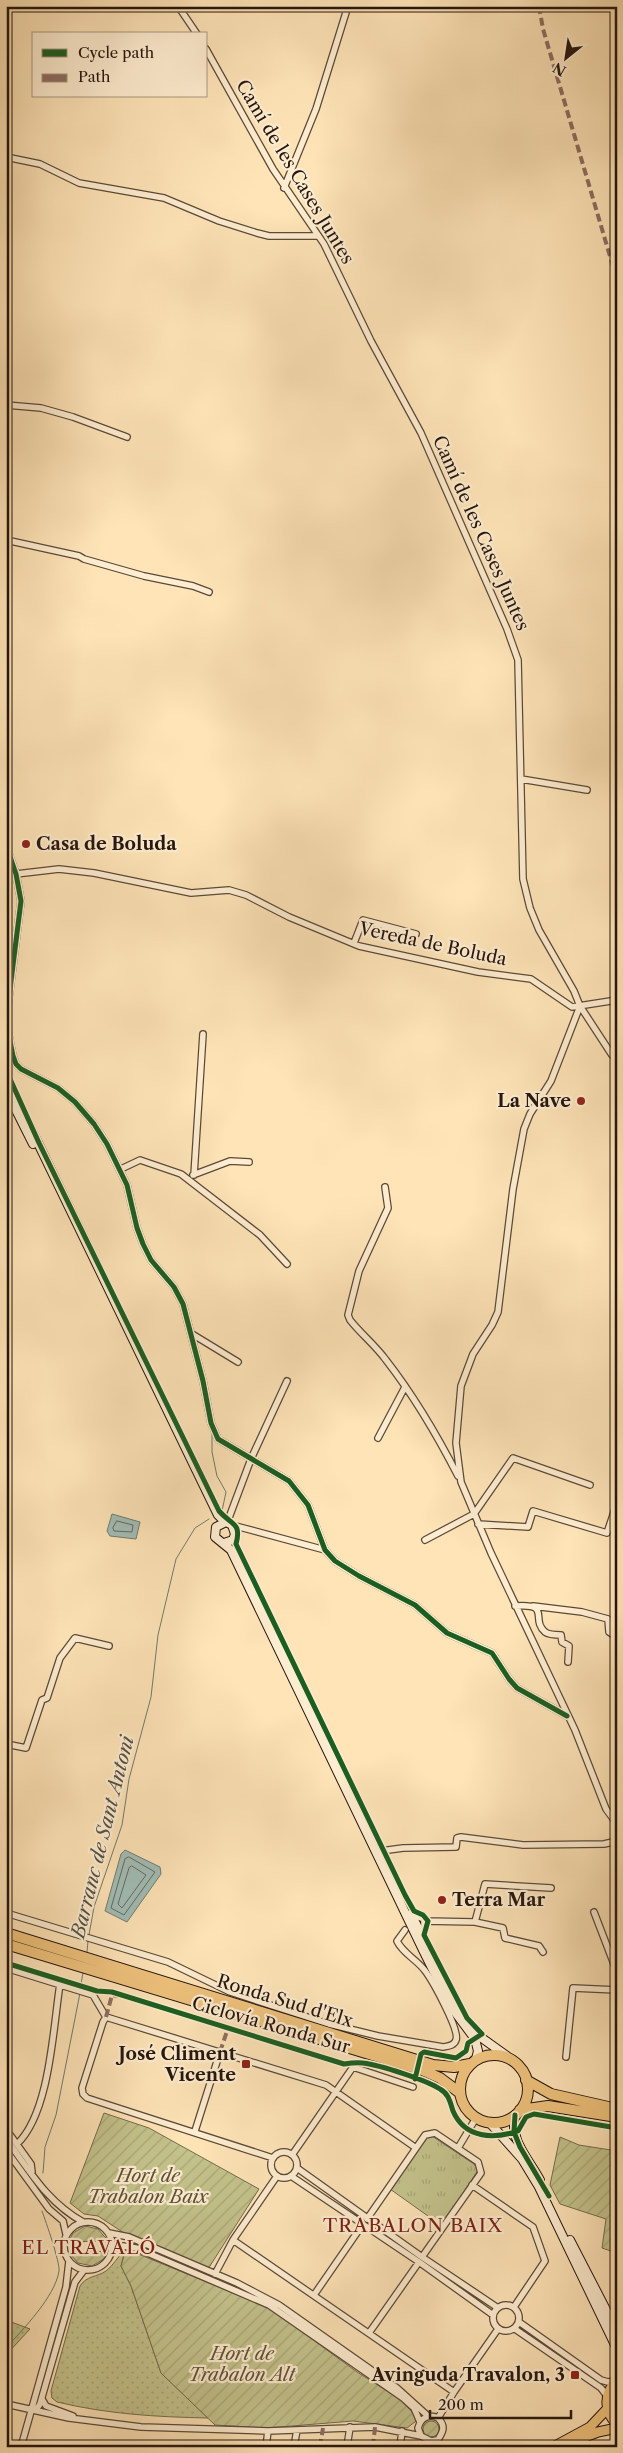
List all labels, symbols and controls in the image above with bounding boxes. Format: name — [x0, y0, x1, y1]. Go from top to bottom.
legend — [32, 32, 208, 98]
north arrow — [540, 32, 590, 82]
text: Cycle path — [78, 43, 155, 62]
text: N — [550, 58, 569, 80]
text: Path — [78, 67, 111, 86]
street label: Camí de les Cases Juntes — [231, 76, 359, 268]
street label: Camí de les Cases Juntes — [428, 432, 534, 634]
place label: Casa de Boluda — [36, 833, 177, 855]
marker: Casa de Boluda — [20, 838, 32, 850]
street label: Vereda de Boluda — [356, 917, 509, 970]
place label: La Nave — [497, 1090, 571, 1112]
marker: La Nave — [575, 1095, 587, 1107]
water label: Barranc de Sant Antoni — [66, 1733, 139, 1943]
place label: Terra Mar — [452, 1889, 546, 1911]
marker: Terra Mar — [436, 1894, 448, 1906]
street label: Ronda Sud d'Elx — [214, 1970, 356, 2032]
street label: Ciclovía Ronda Sur — [189, 1992, 353, 2058]
place label: José Climent Vicente — [116, 2043, 237, 2086]
marker: José Climent Vicente — [240, 2058, 252, 2070]
park label: Hort de Trabalon Baix — [88, 2165, 210, 2208]
district label: TRABALON BAIX — [323, 2214, 503, 2237]
district label: EL TRAVALÓ — [22, 2236, 156, 2259]
park label: Hort de Trabalon Alt — [189, 2343, 297, 2386]
place label: Avinguda Travalon, 3 — [371, 2364, 565, 2386]
marker: Avinguda Travalon, 3 — [569, 2369, 581, 2381]
scale bar — [430, 2388, 572, 2420]
text: 200 m — [438, 2395, 484, 2414]

